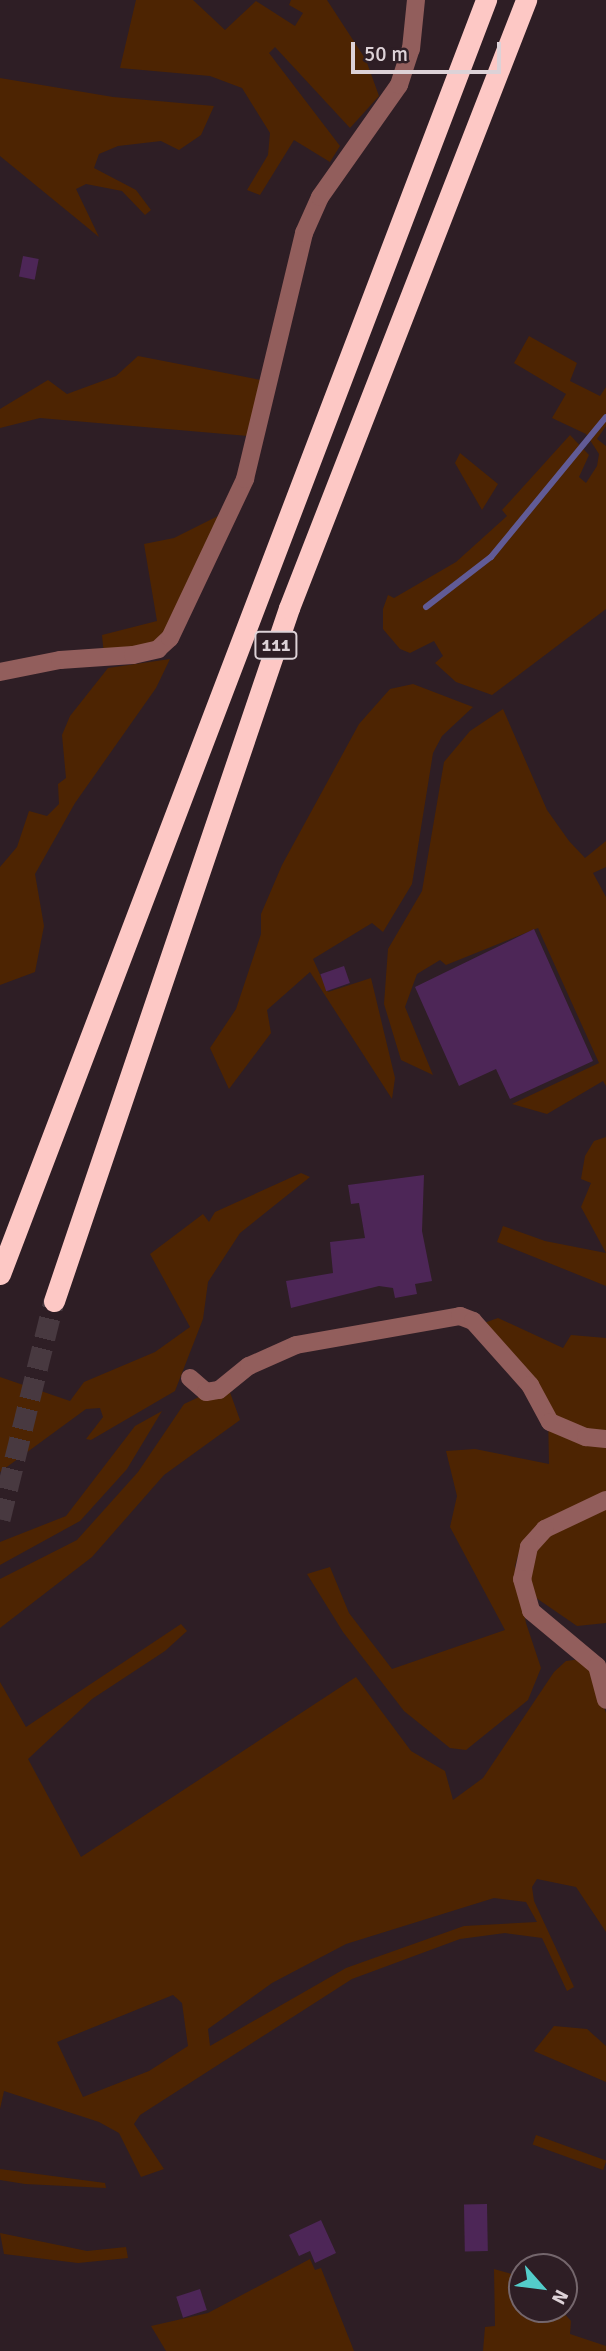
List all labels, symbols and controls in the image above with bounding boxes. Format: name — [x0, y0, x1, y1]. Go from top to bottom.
scale bar — [354, 28, 504, 72]
text: 50 m — [364, 41, 408, 67]
road number: 111 — [253, 630, 299, 660]
north arrow — [508, 2253, 578, 2323]
text: N — [546, 2285, 573, 2308]

